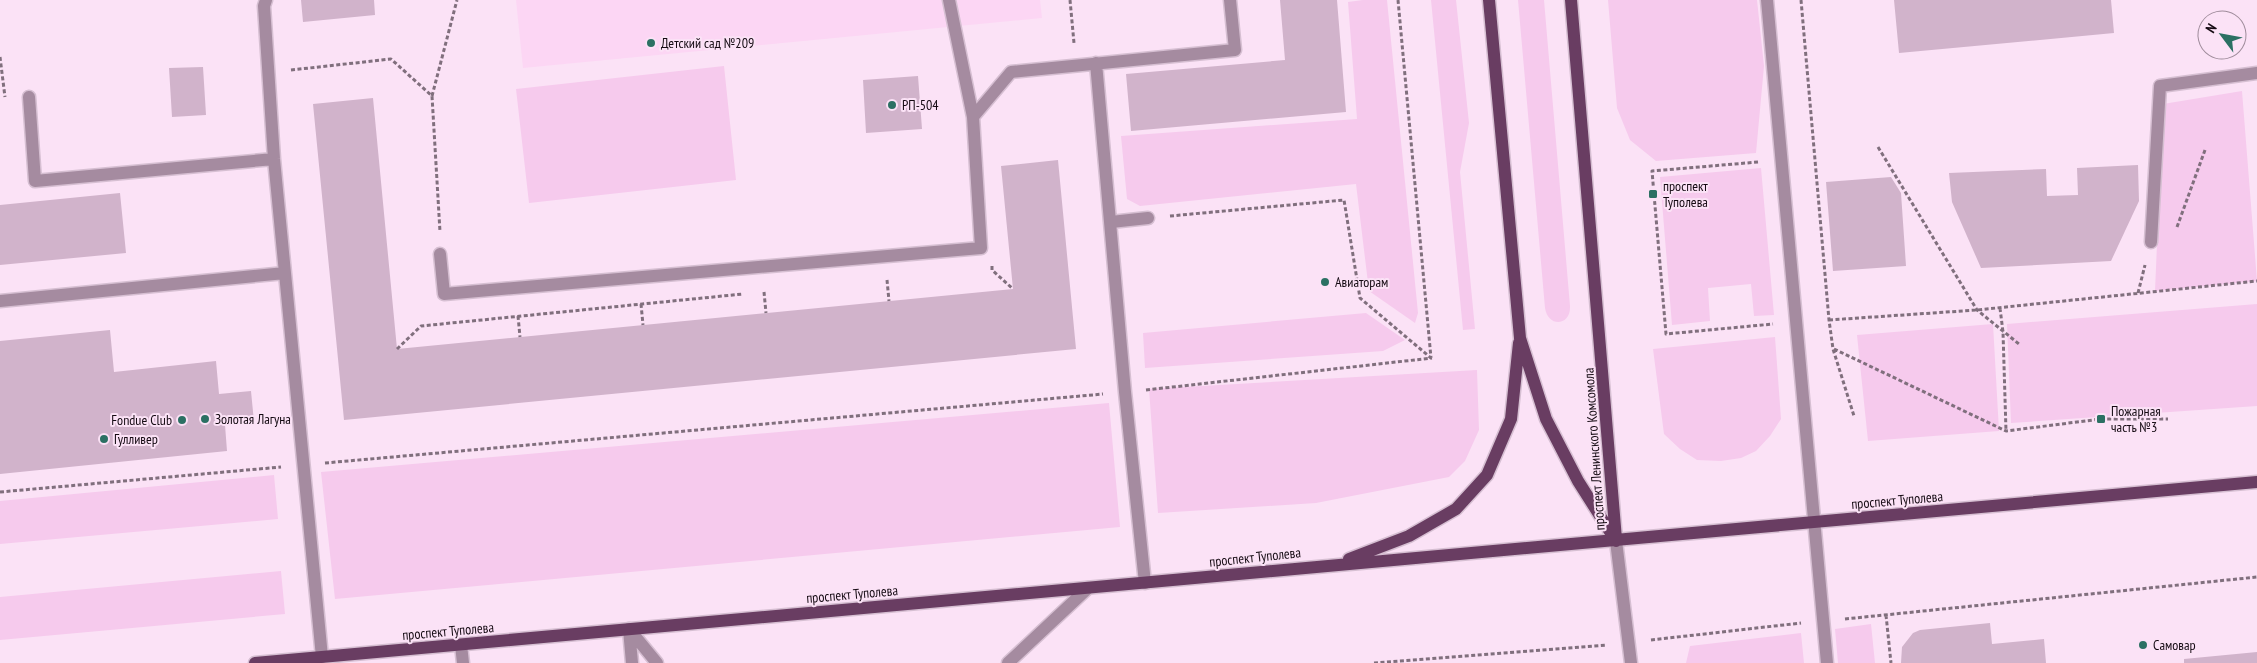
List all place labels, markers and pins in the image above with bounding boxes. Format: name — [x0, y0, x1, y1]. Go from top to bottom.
place label: Детский сад №209 — [661, 34, 754, 52]
marker: Детский сад №209 — [645, 37, 657, 49]
place label: РП-504 — [902, 96, 939, 114]
marker: РП-504 — [886, 99, 898, 111]
place label: проспект Туполева — [1663, 177, 1708, 211]
marker: проспект Туполева — [1647, 188, 1659, 200]
place label: Авиаторам — [1335, 273, 1388, 291]
marker: Авиаторам — [1319, 276, 1331, 288]
place label: Пожарная часть №3 — [2111, 402, 2161, 436]
place label: Золотая Лагуна — [215, 410, 291, 428]
place label: Fondue Club — [111, 411, 172, 429]
marker: Золотая Лагуна — [199, 413, 211, 425]
marker: Пожарная часть №3 — [2095, 413, 2107, 425]
marker: Fondue Club — [176, 414, 188, 426]
place label: Гулливер — [114, 430, 158, 448]
marker: Гулливер — [98, 433, 110, 445]
place label: Самовар — [2153, 636, 2196, 654]
marker: Самовар — [2137, 639, 2149, 651]

